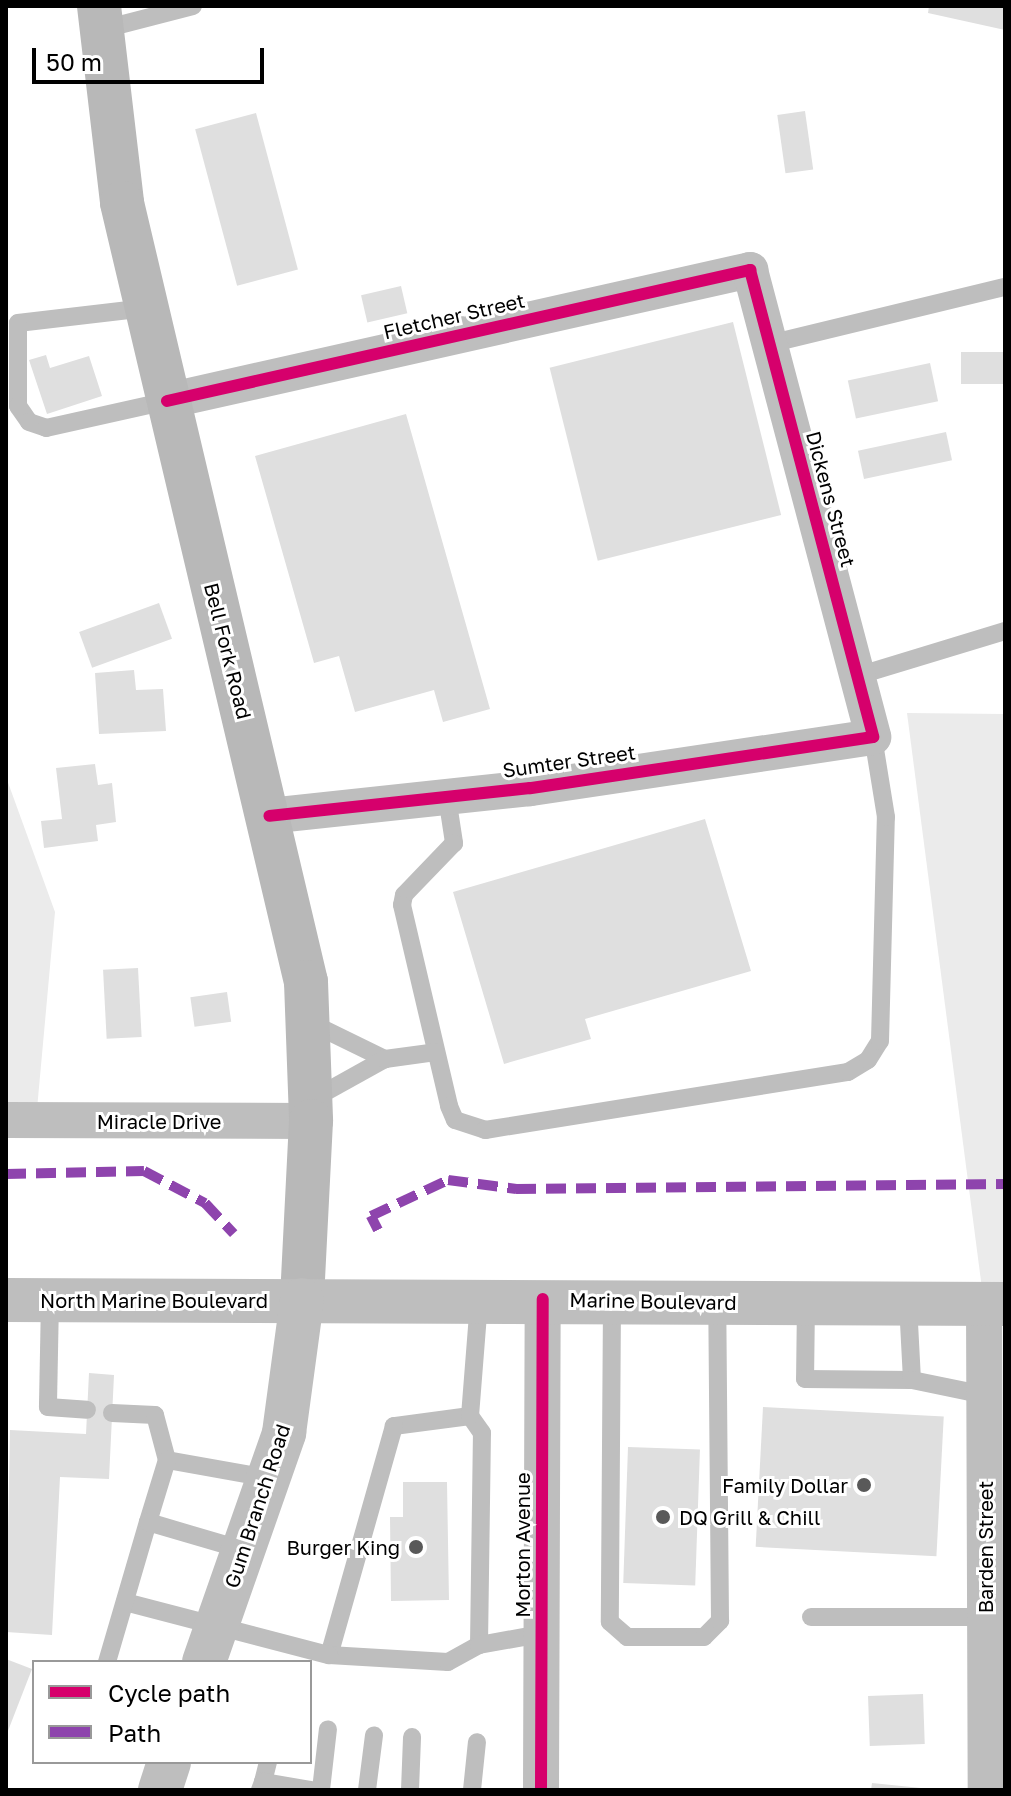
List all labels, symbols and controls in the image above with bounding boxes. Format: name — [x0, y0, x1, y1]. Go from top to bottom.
scale bar — [36, 32, 268, 82]
text: 50 m — [46, 47, 102, 76]
street label: Fletcher Street — [381, 288, 527, 344]
street label: Dickens Street — [801, 428, 861, 570]
street label: Bell Fork Road — [199, 580, 257, 722]
street label: Sumter Street — [501, 740, 637, 782]
street label: Miracle Drive — [97, 1109, 221, 1133]
street label: North Marine Boulevard — [40, 1288, 268, 1312]
street label: Marine Boulevard — [569, 1288, 737, 1314]
street label: Gum Branch Road — [219, 1421, 295, 1591]
street label: Morton Avenue — [510, 1472, 534, 1618]
place label: Family Dollar — [722, 1473, 848, 1497]
marker: Family Dollar — [855, 1476, 873, 1494]
street label: Barden Street — [973, 1481, 997, 1613]
place label: DQ Grill & Chill — [679, 1505, 820, 1529]
marker: DQ Grill & Chill — [654, 1508, 672, 1526]
place label: Burger King — [286, 1535, 400, 1559]
marker: Burger King — [407, 1538, 425, 1556]
legend — [32, 1660, 312, 1764]
text: Cycle path — [108, 1678, 230, 1707]
text: Path — [108, 1718, 161, 1747]

